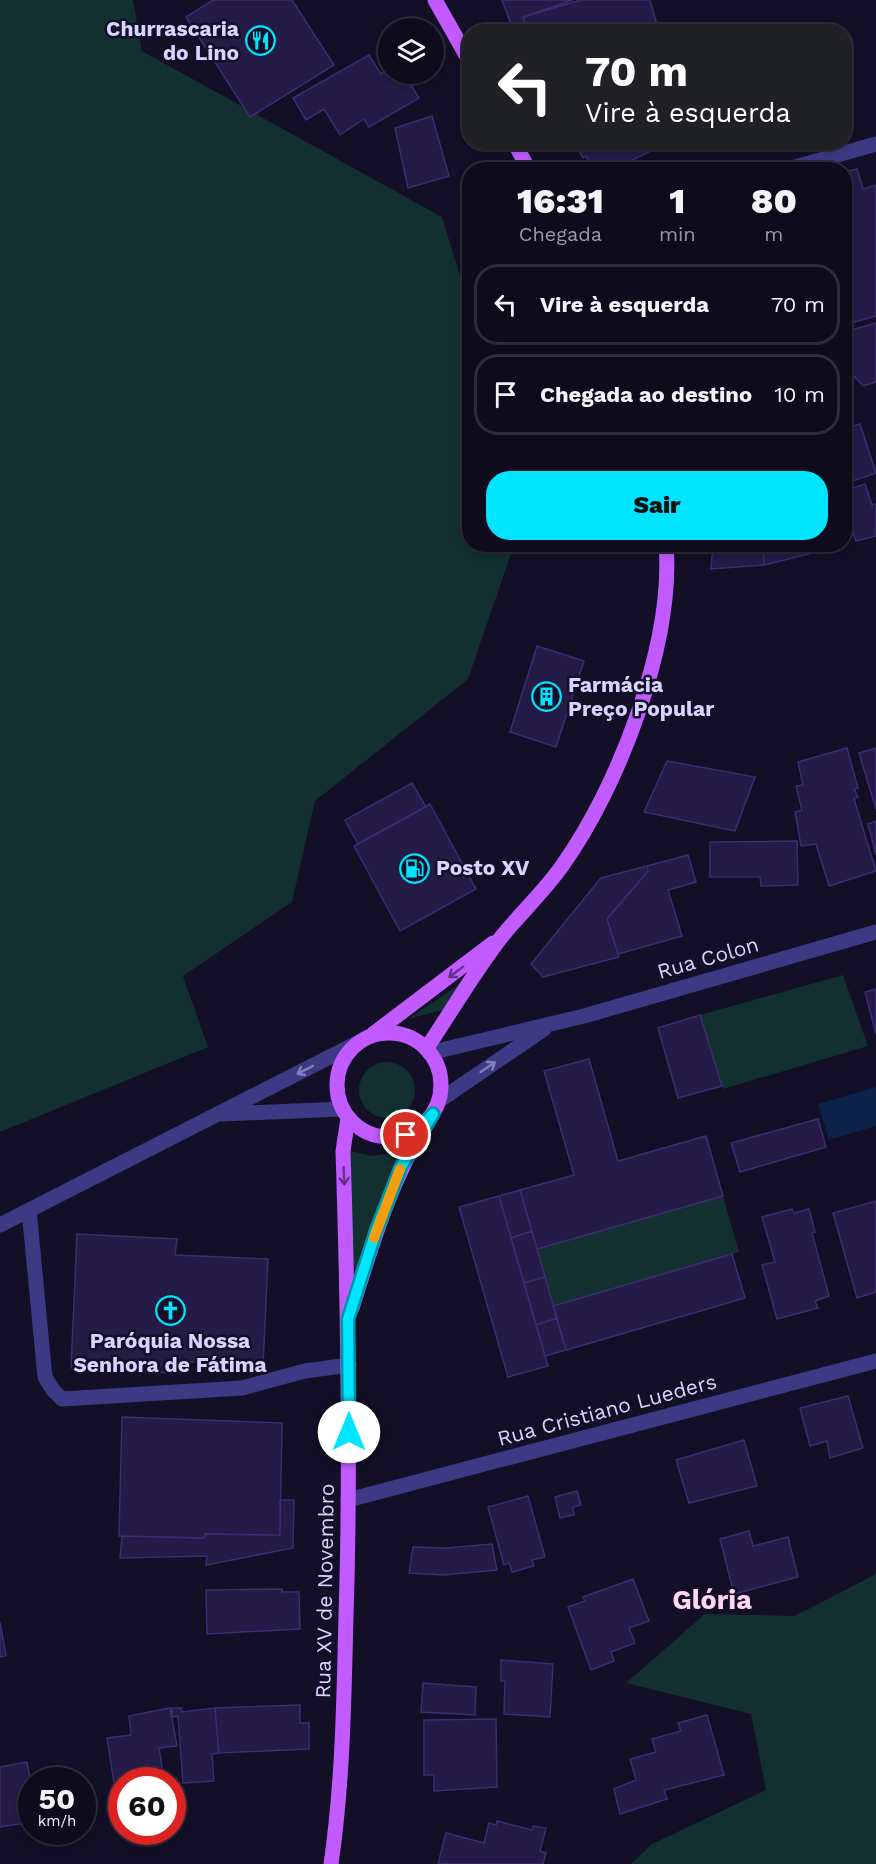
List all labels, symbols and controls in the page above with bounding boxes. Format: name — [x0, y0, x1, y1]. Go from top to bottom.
place label: Churrascaria do Lino — [106, 16, 240, 65]
map controls — [378, 18, 444, 84]
button: layers — [378, 18, 444, 84]
restaurant icon: Churrascaria do Lino — [244, 25, 276, 57]
text: 70 m — [585, 47, 688, 96]
icon: left — [486, 48, 564, 126]
text: Vire à esquerda — [585, 97, 791, 129]
text: 16:31 — [517, 180, 604, 222]
text: 1 — [669, 180, 685, 222]
text: 80 — [751, 180, 797, 222]
text: Chegada — [519, 222, 602, 246]
text: min — [659, 222, 696, 246]
text: m — [764, 222, 783, 246]
icon: left — [489, 288, 522, 321]
text: Vire à esquerda — [540, 292, 709, 317]
text: 70 m — [771, 292, 825, 317]
icon: arrive — [489, 378, 522, 411]
text: Chegada ao destino — [540, 382, 752, 407]
text: 10 m — [774, 382, 825, 407]
button: Sair — [486, 471, 828, 540]
place label: Farmácia Preço Popular — [568, 672, 714, 721]
building icon: Farmácia Preço Popular — [531, 681, 563, 713]
fuel station icon: Posto XV — [399, 852, 431, 884]
place label: Posto XV — [436, 855, 530, 880]
street label: Rua Colon — [654, 931, 761, 984]
one-way arrow — [448, 965, 464, 978]
one-way arrow — [479, 1061, 496, 1073]
one-way arrow — [297, 1065, 315, 1076]
pin — [380, 1109, 431, 1160]
icon: arrive — [389, 1118, 422, 1151]
one-way arrow — [338, 1165, 349, 1185]
church icon: Paróquia Nossa Senhora de Fátima — [154, 1294, 186, 1326]
place label: Paróquia Nossa Senhora de Fátima — [73, 1328, 268, 1377]
street label: Rua Cristiano Lueders — [495, 1368, 719, 1451]
position arrow — [317, 1400, 381, 1464]
street label: Rua XV de Novembro — [310, 1483, 339, 1699]
district label: Glória — [672, 1584, 752, 1616]
speed limit sign: 60 — [108, 1767, 186, 1845]
text: 50 — [39, 1781, 75, 1816]
text: km/h — [38, 1812, 76, 1830]

